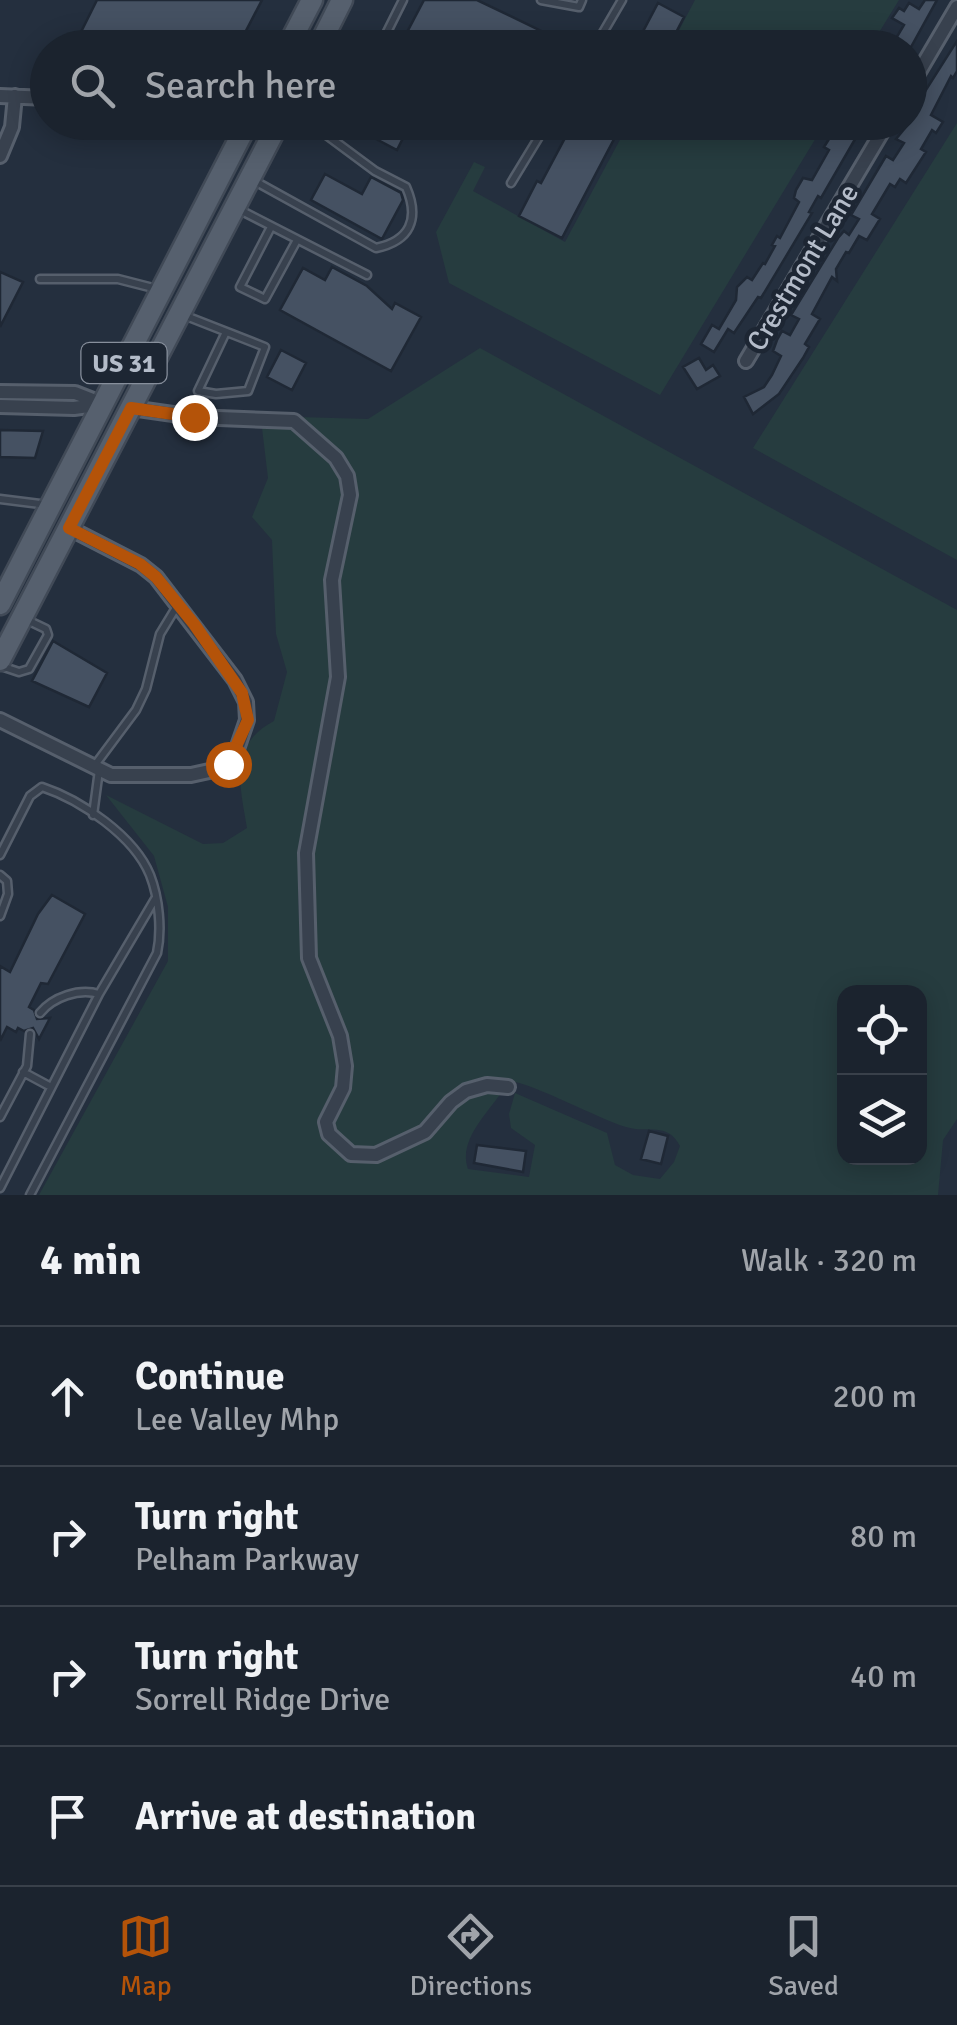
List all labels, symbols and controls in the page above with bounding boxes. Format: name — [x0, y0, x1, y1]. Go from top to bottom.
search box — [30, 30, 927, 140]
icon: search — [65, 58, 120, 113]
text: Search here — [145, 62, 337, 109]
street label: Crestmont Lane — [740, 178, 866, 357]
road number: US 31 — [82, 343, 166, 383]
route end — [172, 395, 218, 441]
route start — [206, 742, 252, 788]
map controls — [837, 985, 927, 1165]
button: locate — [837, 985, 927, 1075]
button: layers — [837, 1075, 927, 1165]
text: 4 min — [40, 1235, 141, 1286]
text: Walk · 320 m — [741, 1241, 917, 1280]
text: Continue — [135, 1353, 285, 1400]
icon: ahead — [40, 1369, 95, 1424]
text: 200 m — [833, 1377, 917, 1416]
text: Lee Valley Mhp — [135, 1400, 339, 1439]
text: Turn right — [135, 1493, 299, 1540]
icon: right — [40, 1509, 95, 1564]
text: 80 m — [850, 1517, 917, 1556]
text: Pelham Parkway — [135, 1540, 359, 1579]
text: Turn right — [135, 1633, 299, 1680]
icon: right — [40, 1649, 95, 1704]
text: 40 m — [850, 1657, 917, 1696]
text: Sorrell Ridge Drive — [135, 1680, 390, 1719]
icon: arrive — [40, 1789, 95, 1844]
text: Arrive at destination — [135, 1793, 476, 1840]
tab: Map — [118, 1909, 173, 2003]
tab: Directions — [410, 1909, 532, 2003]
tab: Saved — [768, 1909, 839, 2003]

